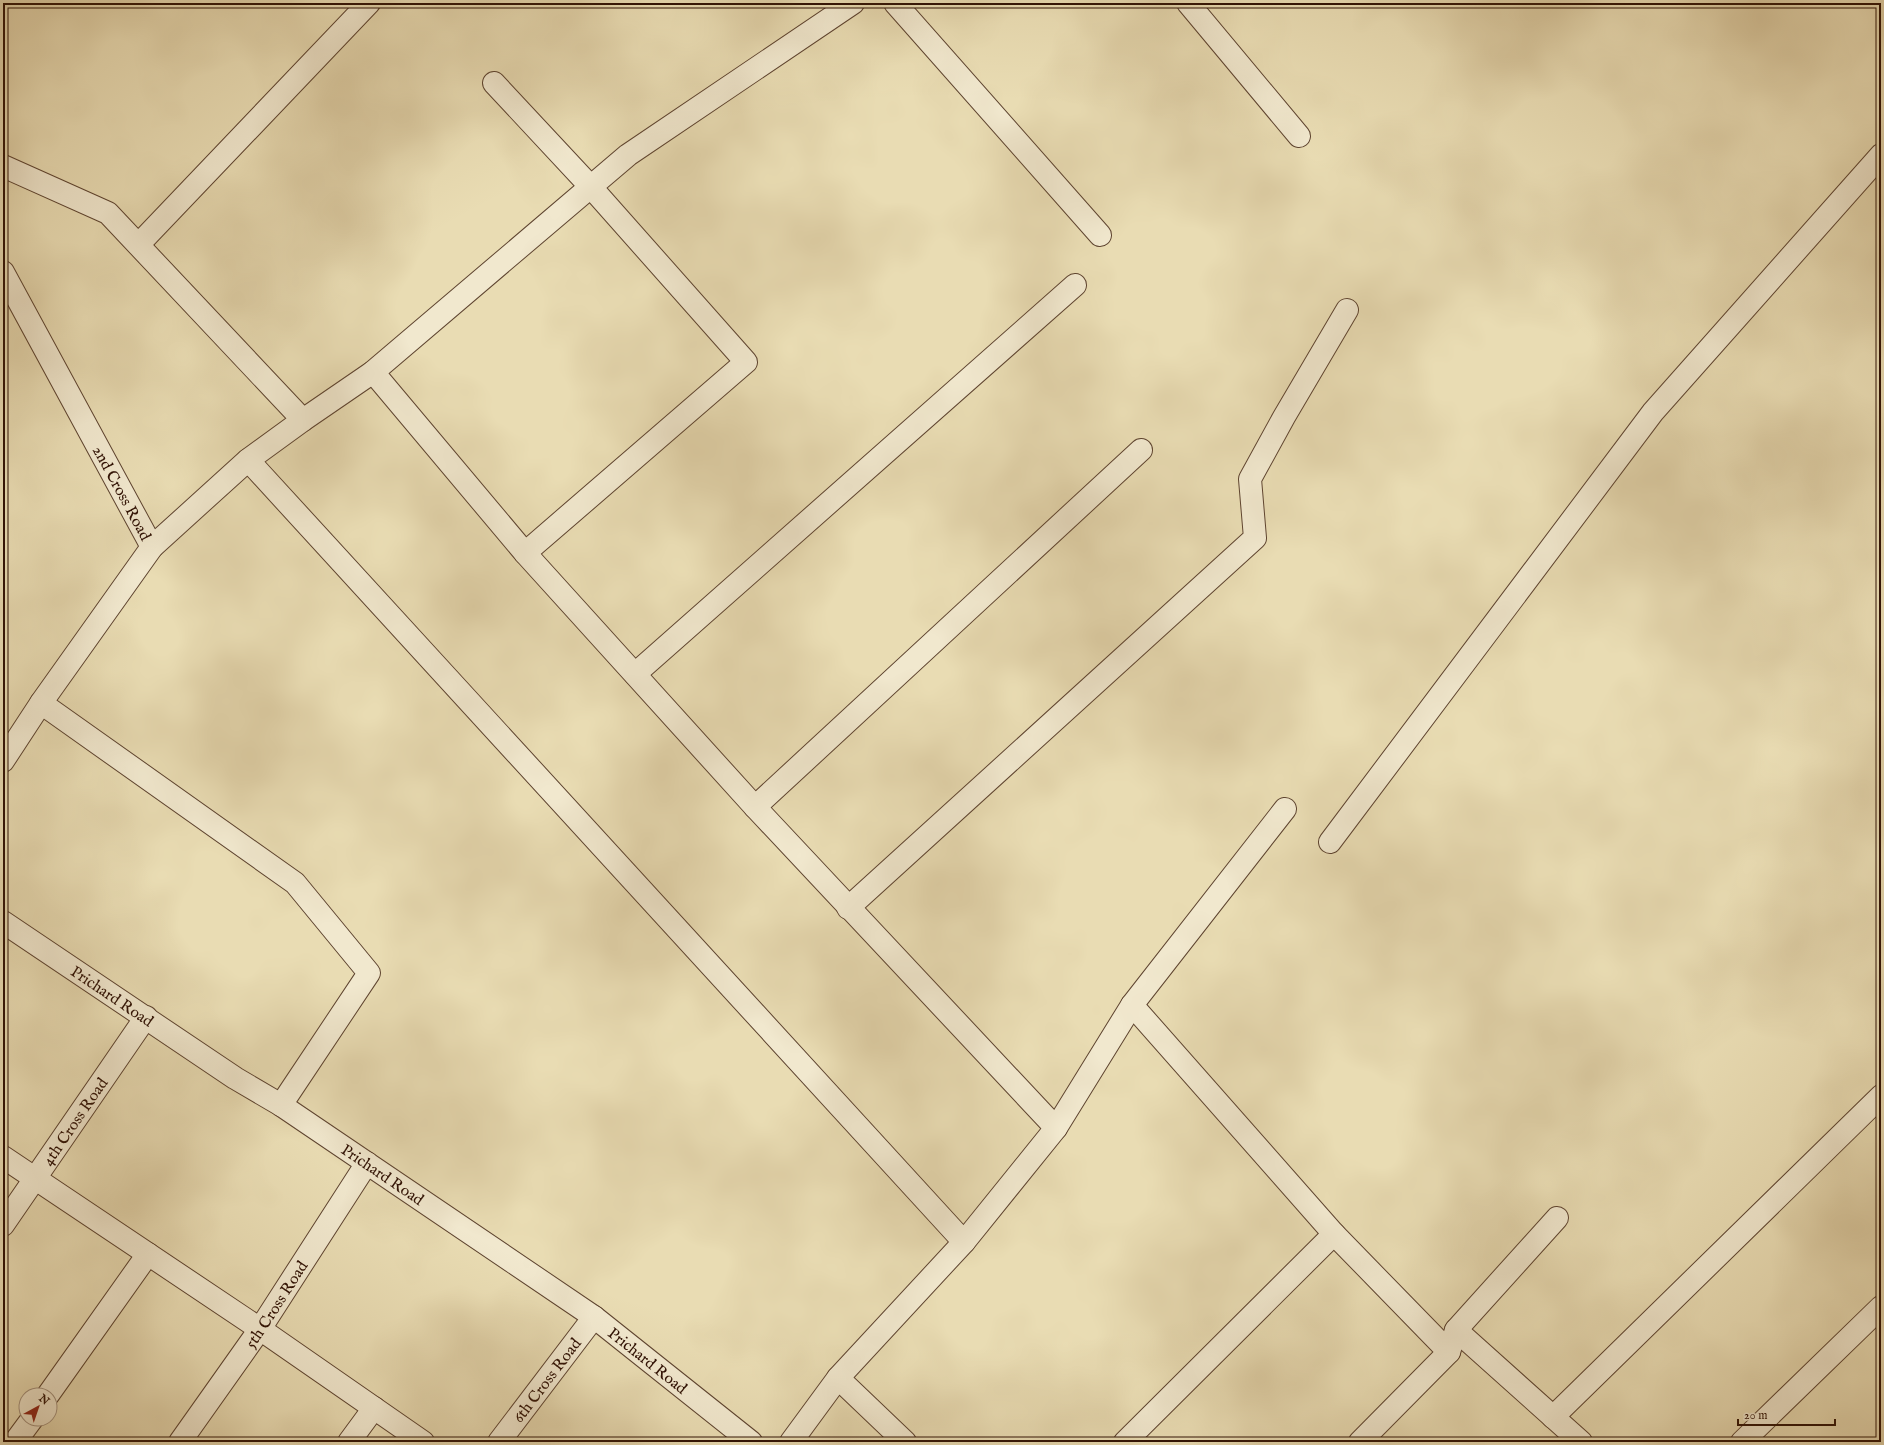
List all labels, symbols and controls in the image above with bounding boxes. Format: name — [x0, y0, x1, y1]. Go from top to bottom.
street label: 2nd Cross Road — [87, 443, 155, 545]
street label: Prichard Road — [66, 962, 157, 1033]
street label: 4th Cross Road — [39, 1074, 113, 1170]
street label: Prichard Road — [337, 1141, 427, 1211]
street label: 5th Cross Road — [242, 1257, 313, 1353]
street label: Prichard Road — [603, 1324, 691, 1400]
street label: 6th Cross Road — [509, 1334, 587, 1427]
north arrow — [18, 1387, 58, 1427]
text: N — [35, 1391, 52, 1409]
scale bar — [1738, 1401, 1835, 1427]
text: 20 m — [1744, 1408, 1767, 1423]

